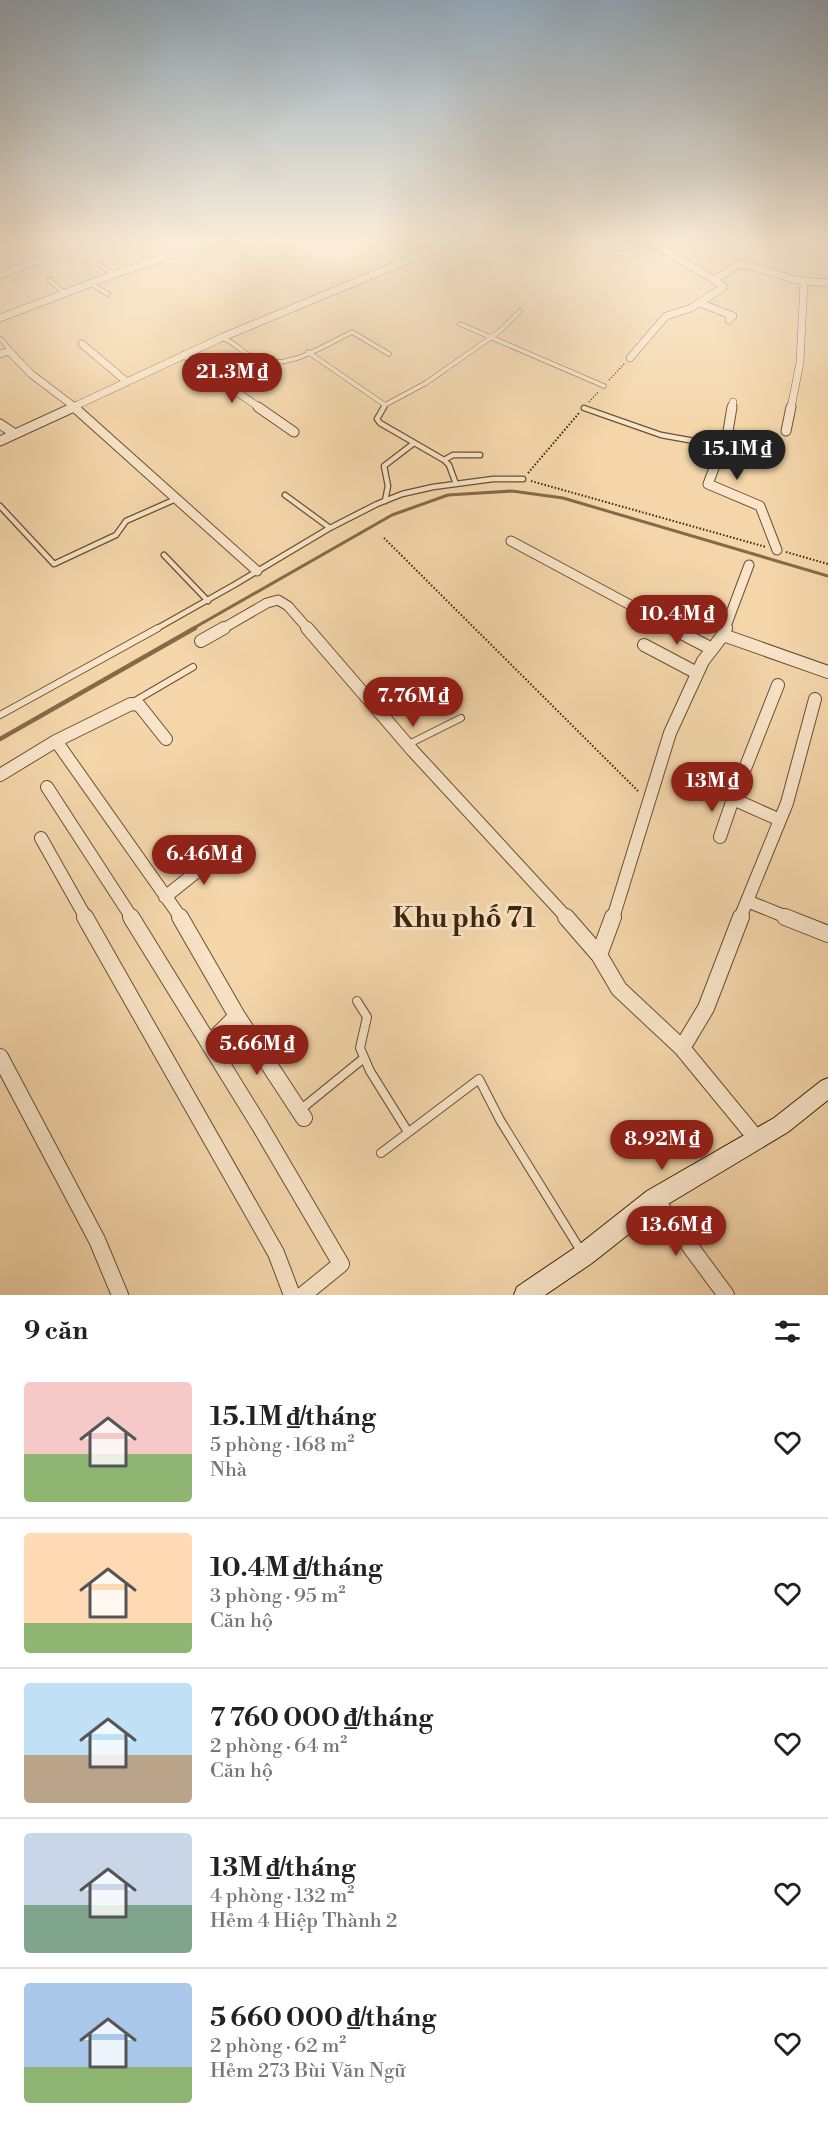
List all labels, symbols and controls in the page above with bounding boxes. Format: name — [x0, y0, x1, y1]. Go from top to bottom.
pin: 21.3M ₫ — [177, 353, 287, 404]
text: 21.3M ₫ — [196, 360, 268, 385]
pin: 15.1M ₫ — [682, 430, 792, 481]
text: 15.1M ₫ — [702, 437, 772, 462]
pin: 10.4M ₫ — [622, 595, 732, 646]
text: 10.4M ₫ — [640, 602, 714, 627]
pin: 7.76M ₫ — [358, 677, 468, 728]
text: 7.76M ₫ — [377, 684, 449, 709]
pin: 13M ₫ — [670, 762, 754, 813]
text: 13M ₫ — [685, 769, 739, 794]
pin: 6.46M ₫ — [149, 835, 259, 886]
text: 6.46M ₫ — [166, 842, 242, 867]
district label: Khu phố 71 — [392, 902, 536, 936]
pin: 5.66M ₫ — [202, 1025, 312, 1076]
text: 5.66M ₫ — [219, 1032, 295, 1057]
pin: 8.92M ₫ — [607, 1120, 717, 1171]
text: 8.92M ₫ — [624, 1127, 700, 1152]
pin: 13.6M ₫ — [621, 1206, 731, 1257]
text: 13.6M ₫ — [640, 1213, 712, 1238]
text: 9 căn — [24, 1315, 88, 1347]
icon: filters — [771, 1315, 804, 1348]
text: 15.1M ₫/tháng — [210, 1401, 376, 1433]
icon: home — [72, 1406, 144, 1478]
icon: heart — [771, 1426, 804, 1459]
text: 5 phòng · 168 m² — [210, 1433, 355, 1458]
text: Nhà — [210, 1458, 247, 1483]
text: 10.4M ₫/tháng — [210, 1552, 382, 1584]
icon: home — [72, 1557, 144, 1629]
icon: heart — [771, 1577, 804, 1610]
text: 3 phòng · 95 m² — [210, 1584, 346, 1609]
text: Căn hộ — [210, 1609, 273, 1634]
text: 7 760 000 ₫/tháng — [210, 1702, 433, 1734]
icon: home — [72, 1707, 144, 1779]
icon: heart — [771, 1727, 804, 1760]
text: 2 phòng · 64 m² — [210, 1734, 347, 1759]
text: Căn hộ — [210, 1759, 273, 1784]
text: 13M ₫/tháng — [210, 1852, 355, 1884]
icon: home — [72, 1857, 144, 1929]
icon: heart — [771, 1877, 804, 1910]
text: 4 phòng · 132 m² — [210, 1884, 354, 1909]
text: Hẻm 4 Hiệp Thành 2 — [210, 1909, 397, 1934]
text: 5 660 000 ₫/tháng — [210, 2002, 436, 2034]
icon: home — [72, 2007, 144, 2079]
icon: heart — [771, 2027, 804, 2060]
text: 2 phòng · 62 m² — [210, 2034, 346, 2059]
text: Hẻm 273 Bùi Văn Ngữ — [210, 2059, 406, 2084]

